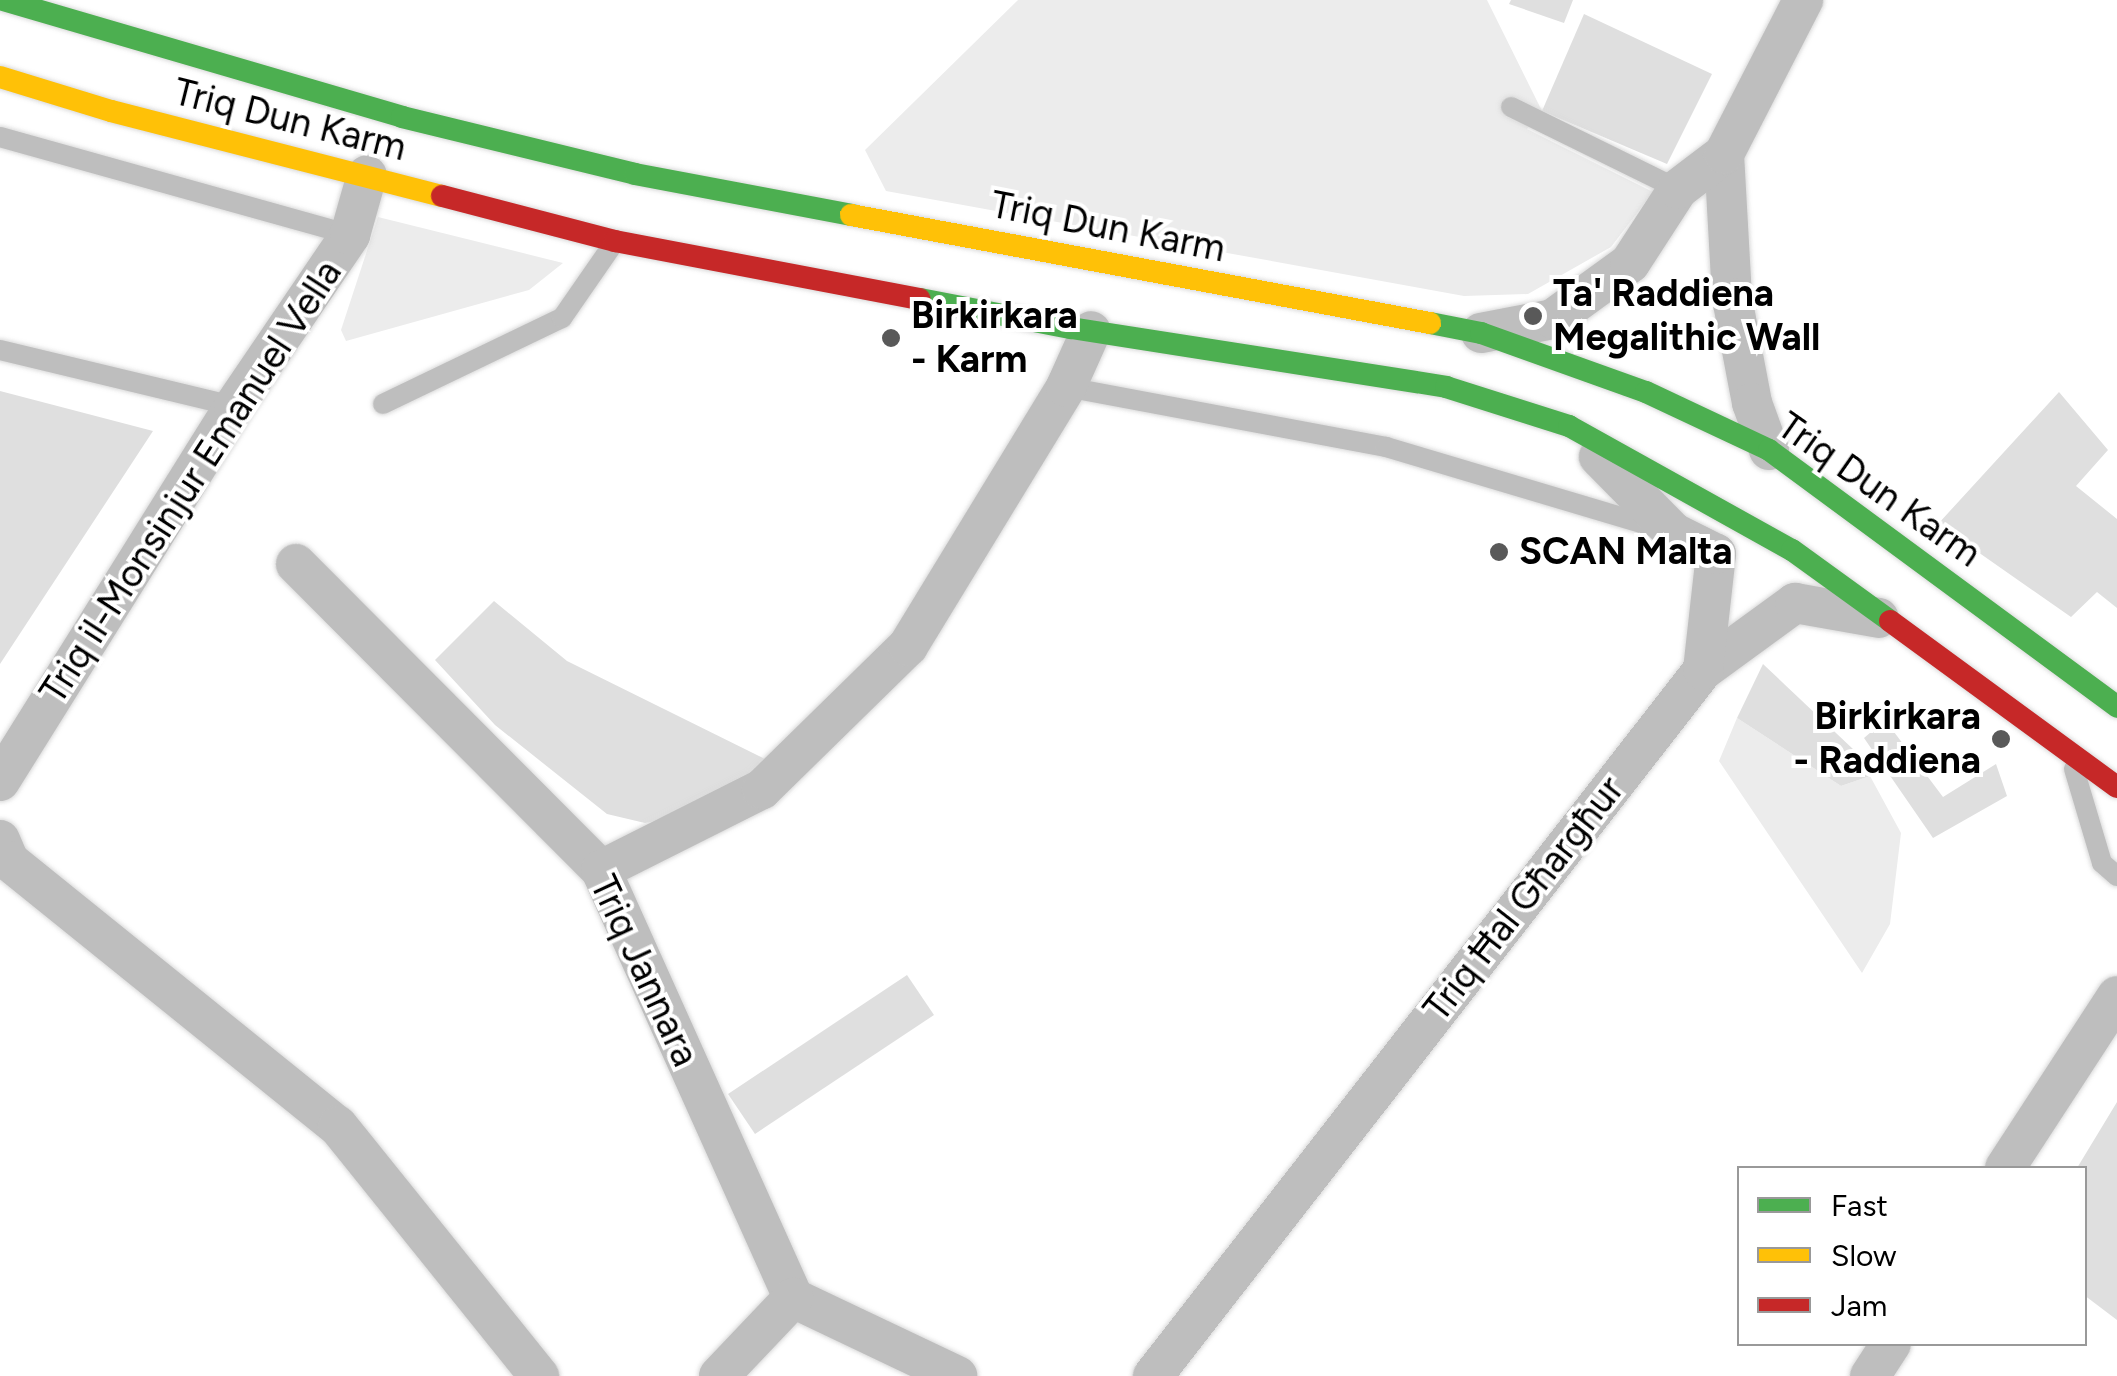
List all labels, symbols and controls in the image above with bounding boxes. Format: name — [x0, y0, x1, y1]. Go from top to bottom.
street label: Triq Dun Karm — [169, 69, 411, 171]
street label: Triq Dun Karm — [987, 182, 1229, 272]
street label: Triq il-Monsinjur Emanuel Vella — [31, 252, 351, 712]
place label: Ta' Raddiena Megalithic Wall — [1553, 271, 1820, 360]
place label: Birkirkara - Karm — [911, 293, 1078, 382]
marker: Ta' Raddiena Megalithic Wall — [1522, 305, 1544, 327]
marker: Birkirkara - Karm — [880, 327, 902, 349]
street label: Triq Dun Karm — [1769, 403, 1989, 577]
place label: SCAN Malta — [1519, 529, 1733, 575]
marker: SCAN Malta — [1488, 541, 1510, 563]
place label: Birkirkara - Raddiena — [1794, 694, 1981, 784]
marker: Birkirkara - Raddiena — [1990, 728, 2012, 750]
street label: Triq Ħal Għargħur — [1414, 768, 1634, 1030]
street label: Triq Jannara — [580, 868, 708, 1074]
legend — [1737, 1166, 2087, 1346]
text: Fast — [1831, 1187, 1888, 1224]
text: Slow — [1831, 1237, 1897, 1274]
text: Jam — [1831, 1287, 1887, 1324]

